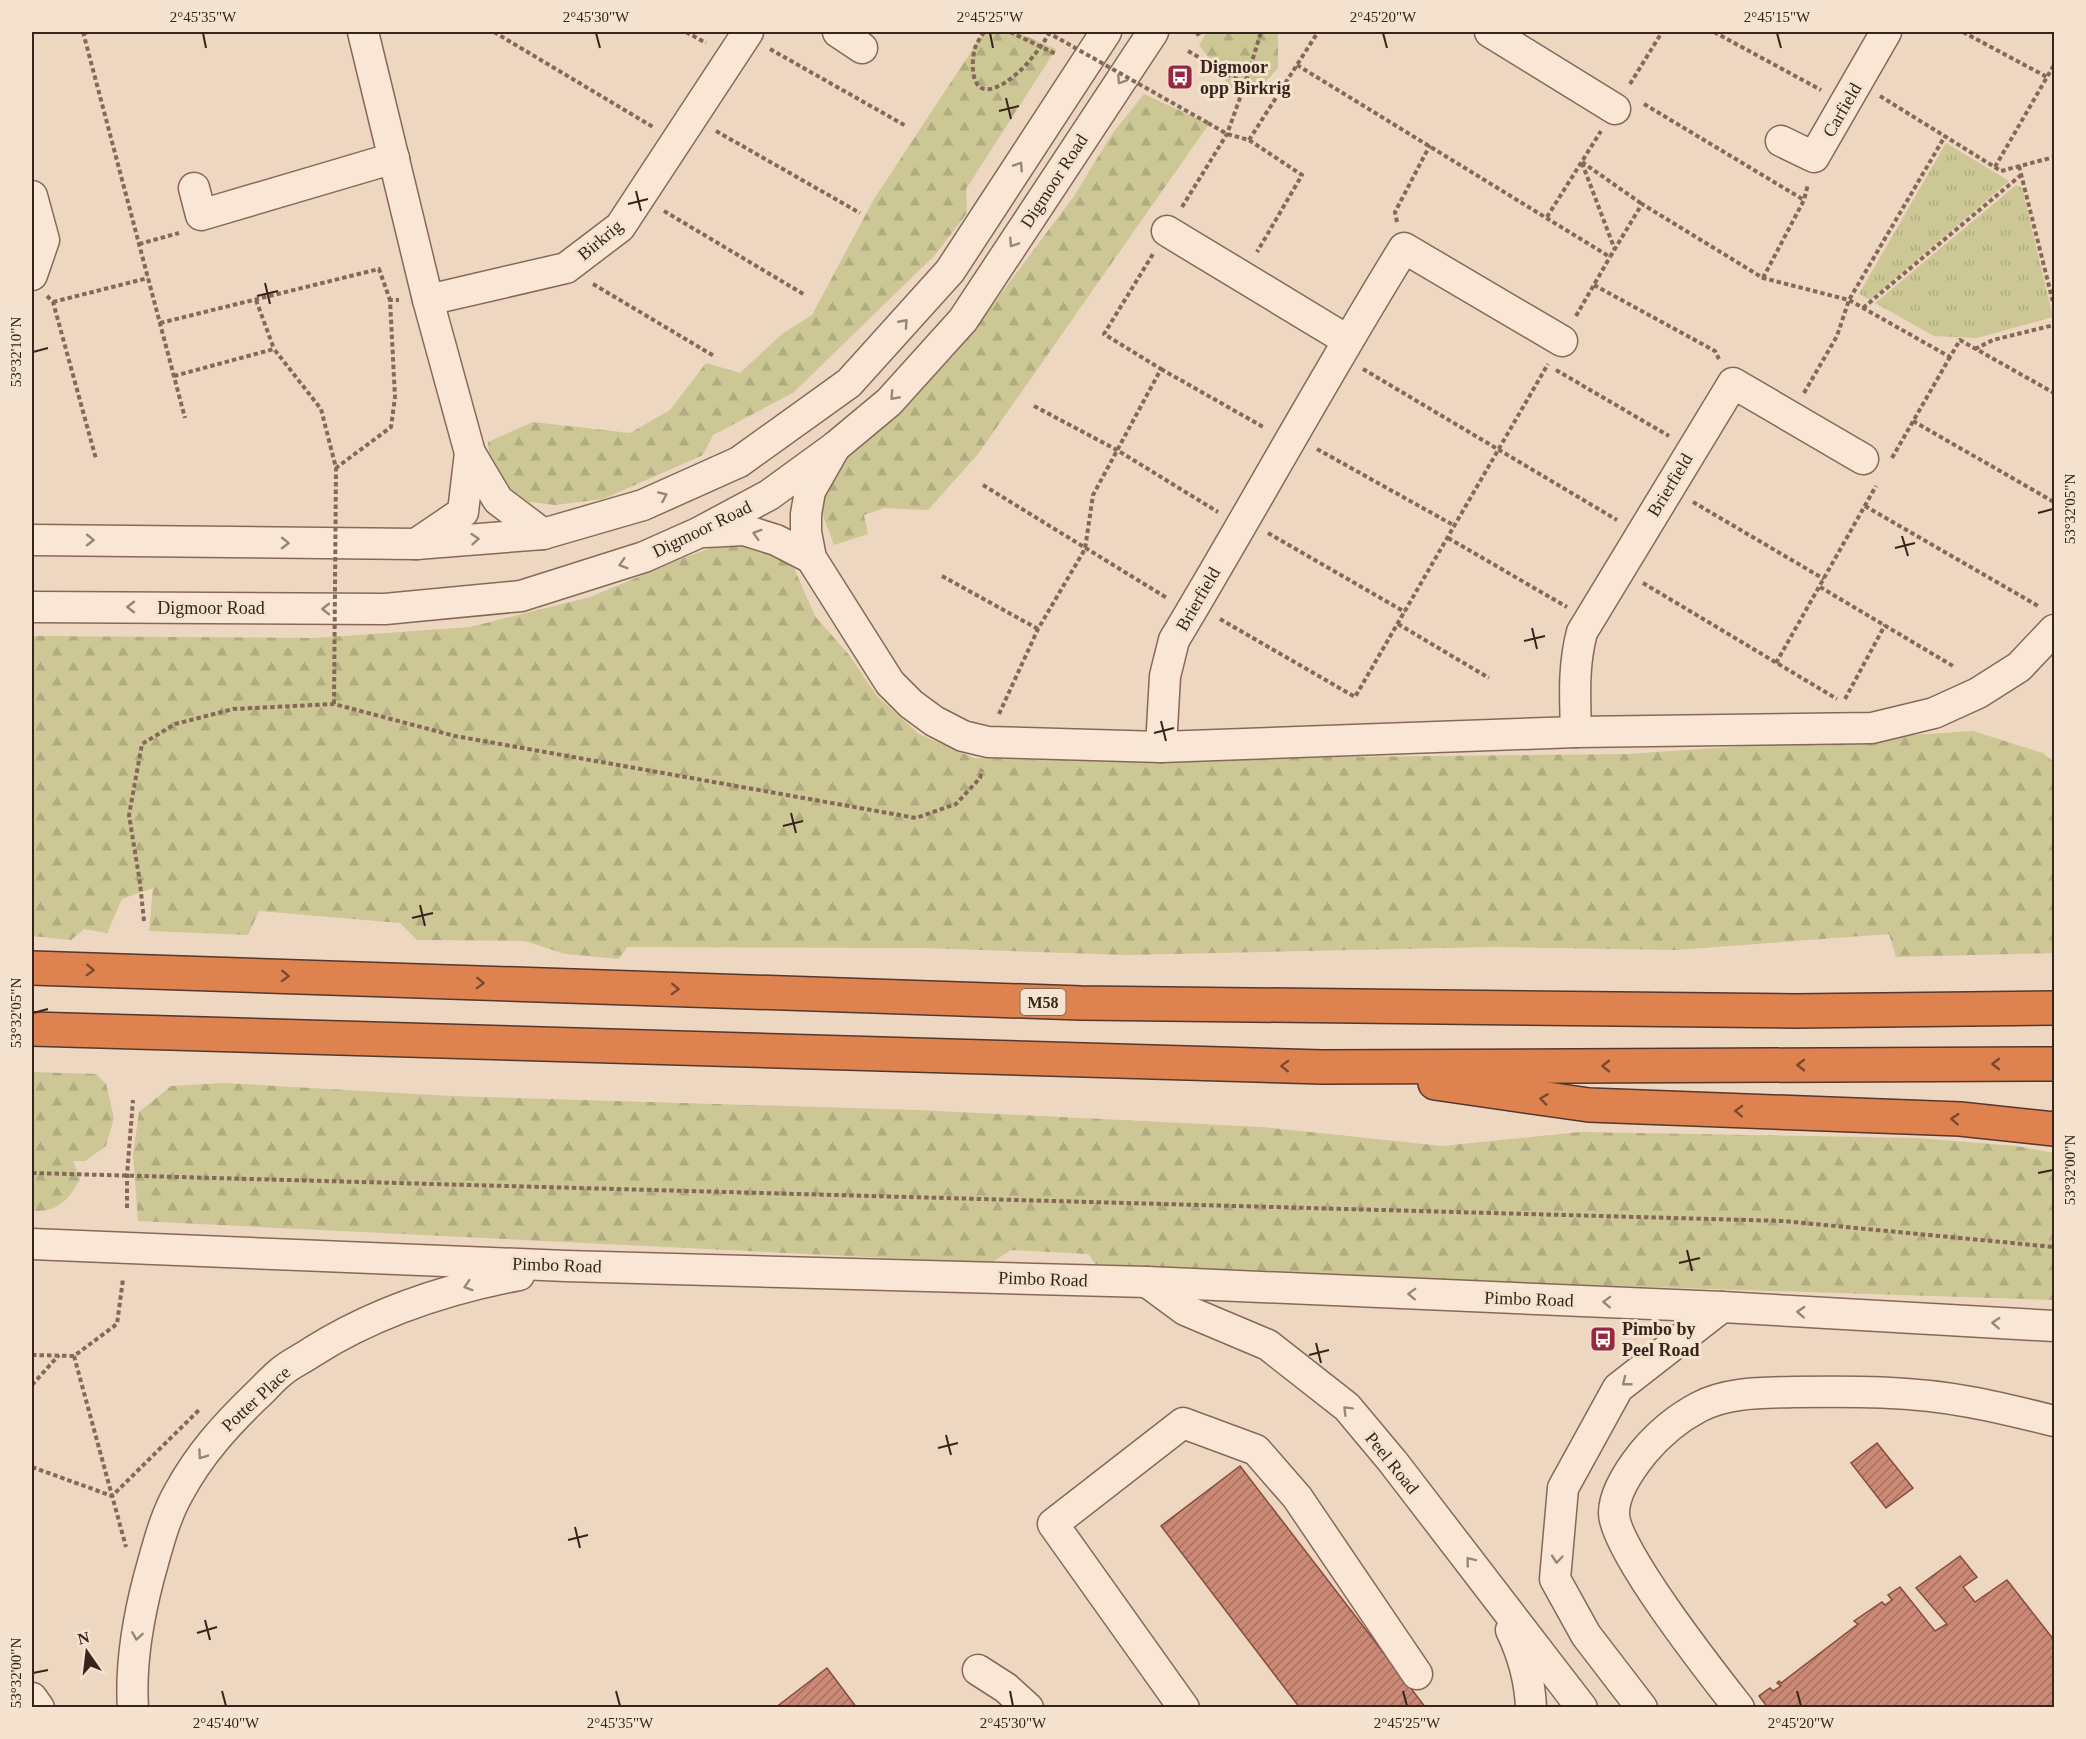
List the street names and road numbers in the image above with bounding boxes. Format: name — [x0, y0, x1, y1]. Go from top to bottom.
street label: Carfield — [1819, 79, 1865, 141]
street label: Digmoor Road — [1016, 130, 1092, 232]
street label: Birkrig — [574, 216, 626, 264]
street label: Brierfield — [1643, 450, 1697, 520]
street label: Digmoor Road — [649, 496, 755, 562]
street label: Brierfield — [1172, 564, 1224, 634]
street label: Digmoor Road — [157, 598, 265, 618]
road number: M58 — [1020, 989, 1066, 1015]
street label: Pimbo Road — [512, 1253, 602, 1277]
street label: Pimbo Road — [998, 1267, 1088, 1291]
street label: Pimbo Road — [1484, 1287, 1574, 1311]
street label: Potter Place — [218, 1362, 294, 1436]
street label: Peel Road — [1361, 1428, 1423, 1498]

